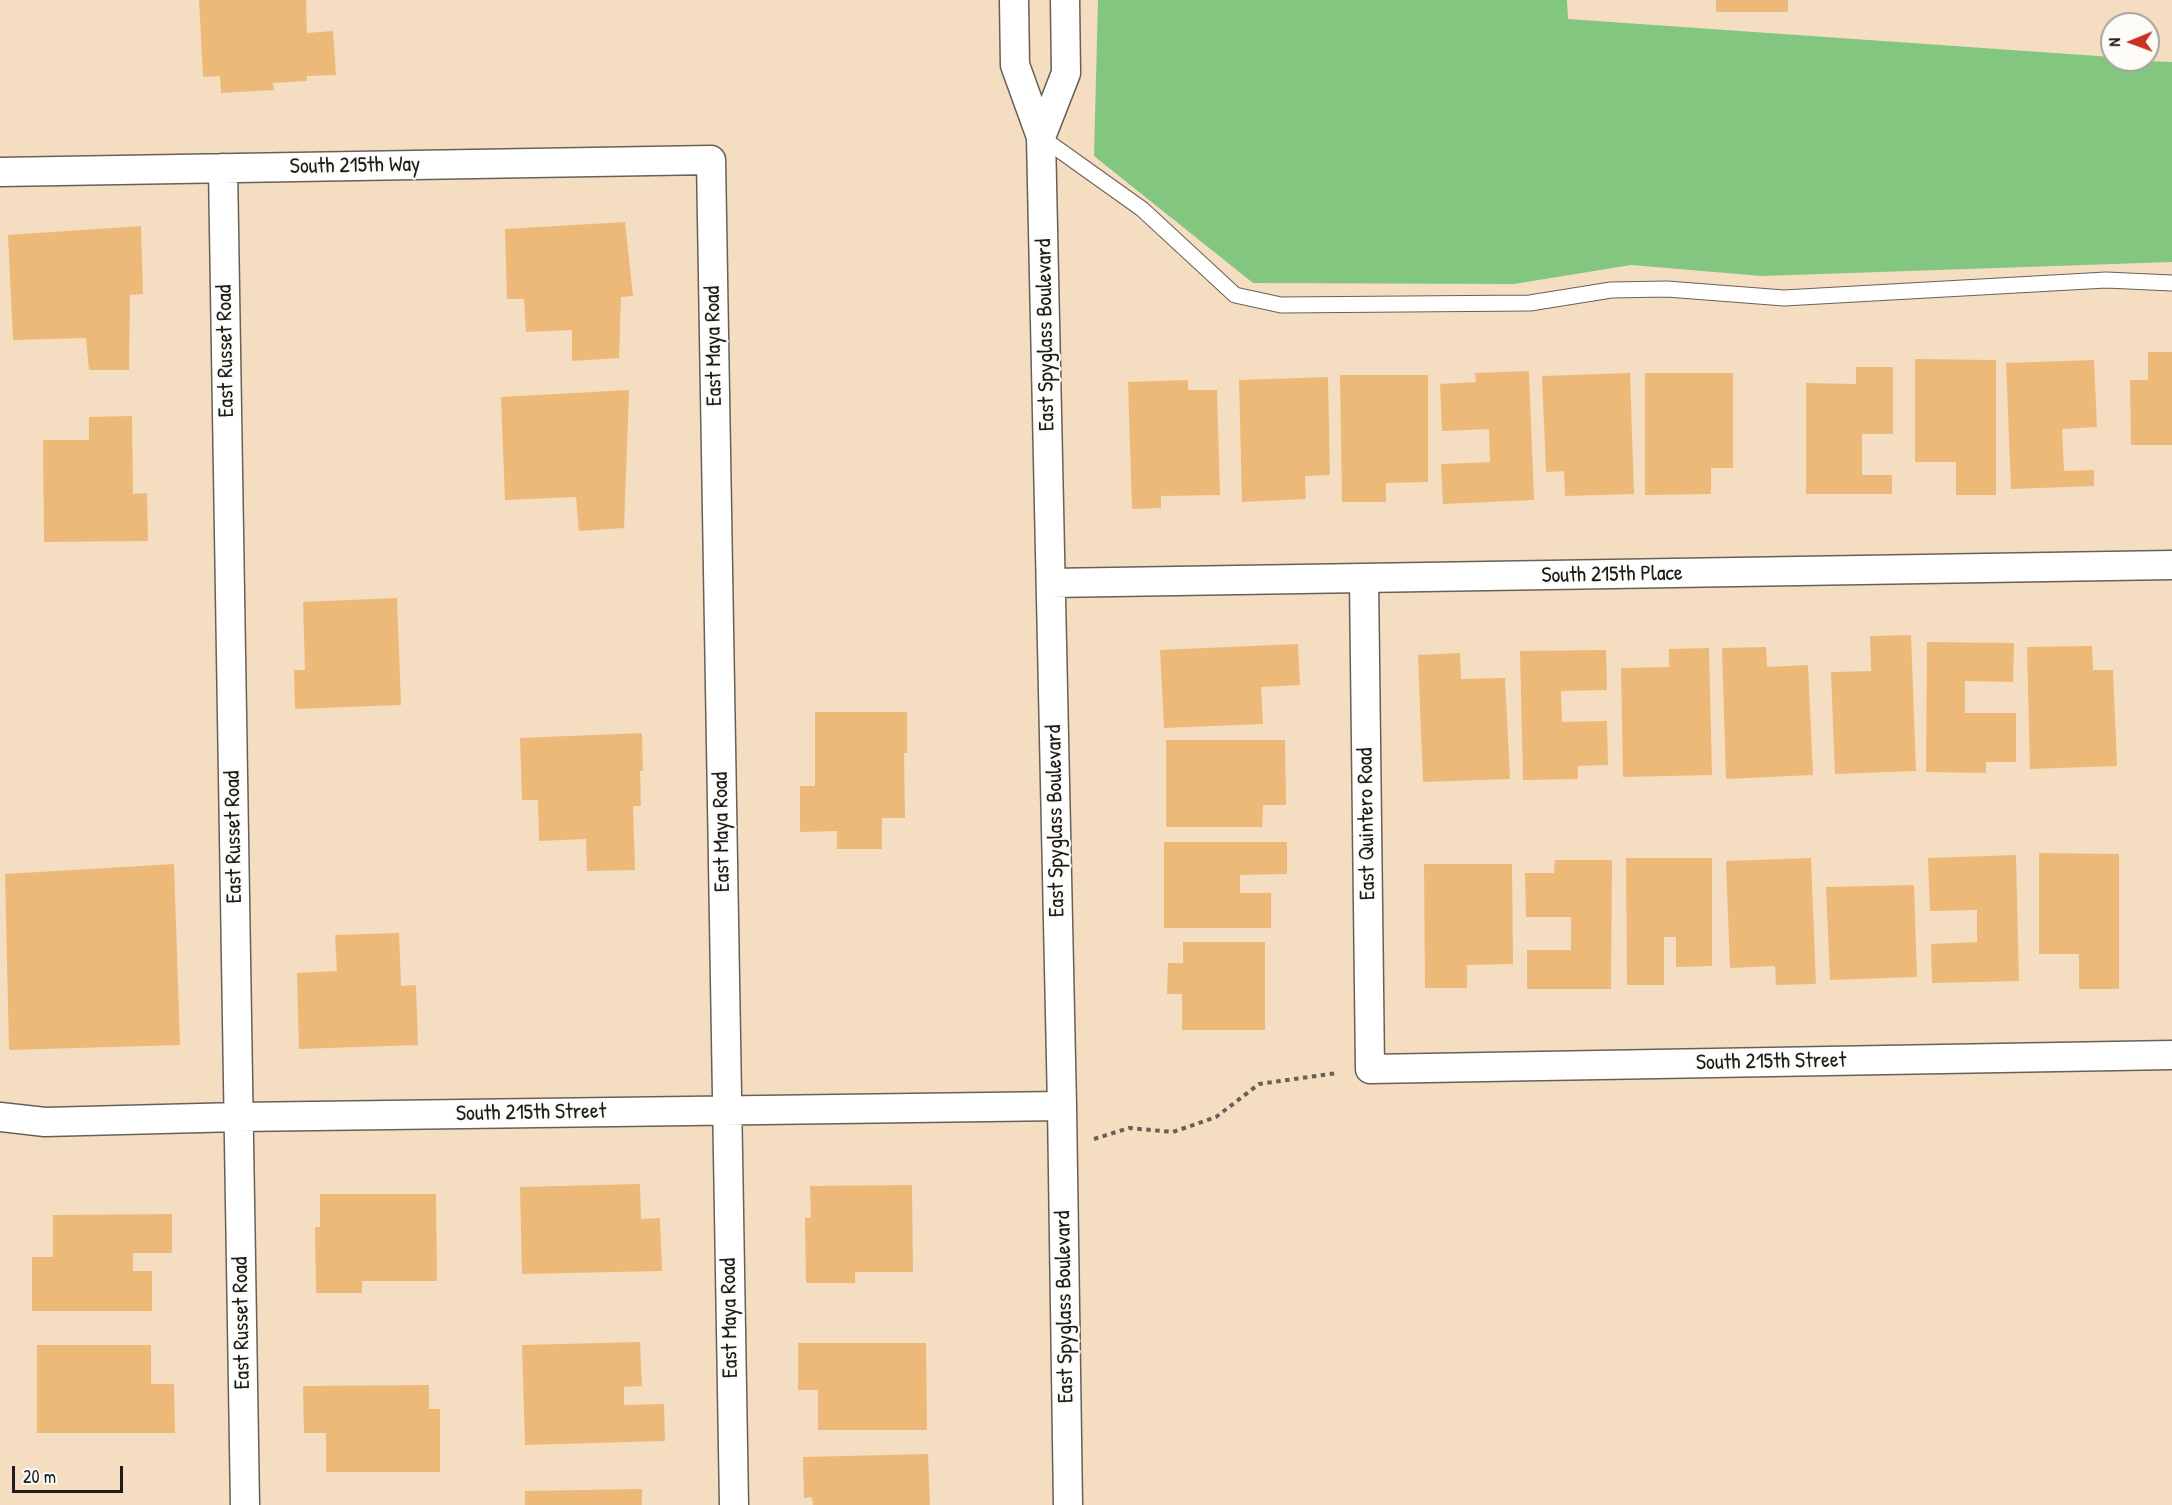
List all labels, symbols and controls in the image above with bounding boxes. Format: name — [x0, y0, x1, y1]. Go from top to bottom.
north arrow — [2100, 12, 2160, 72]
text: N — [2103, 38, 2125, 47]
street label: South 215th Way — [289, 152, 421, 180]
street label: East Spyglass Boulevard — [1031, 239, 1061, 431]
street label: East Russet Road — [212, 284, 240, 418]
street label: East Maya Road — [700, 286, 728, 406]
street label: South 215th Place — [1541, 561, 1683, 589]
street label: East Spyglass Boulevard — [1041, 725, 1071, 917]
street label: East Quintero Road — [1352, 748, 1382, 900]
street label: East Russet Road — [220, 770, 248, 904]
street label: East Maya Road — [708, 772, 736, 892]
street label: South 215th Street — [1696, 1047, 1846, 1077]
street label: South 215th Street — [456, 1098, 606, 1128]
street label: East Spyglass Boulevard — [1050, 1211, 1080, 1403]
street label: East Russet Road — [228, 1256, 256, 1390]
street label: East Maya Road — [716, 1258, 744, 1378]
scale bar — [15, 1454, 126, 1492]
text: 20 m — [23, 1464, 56, 1489]

